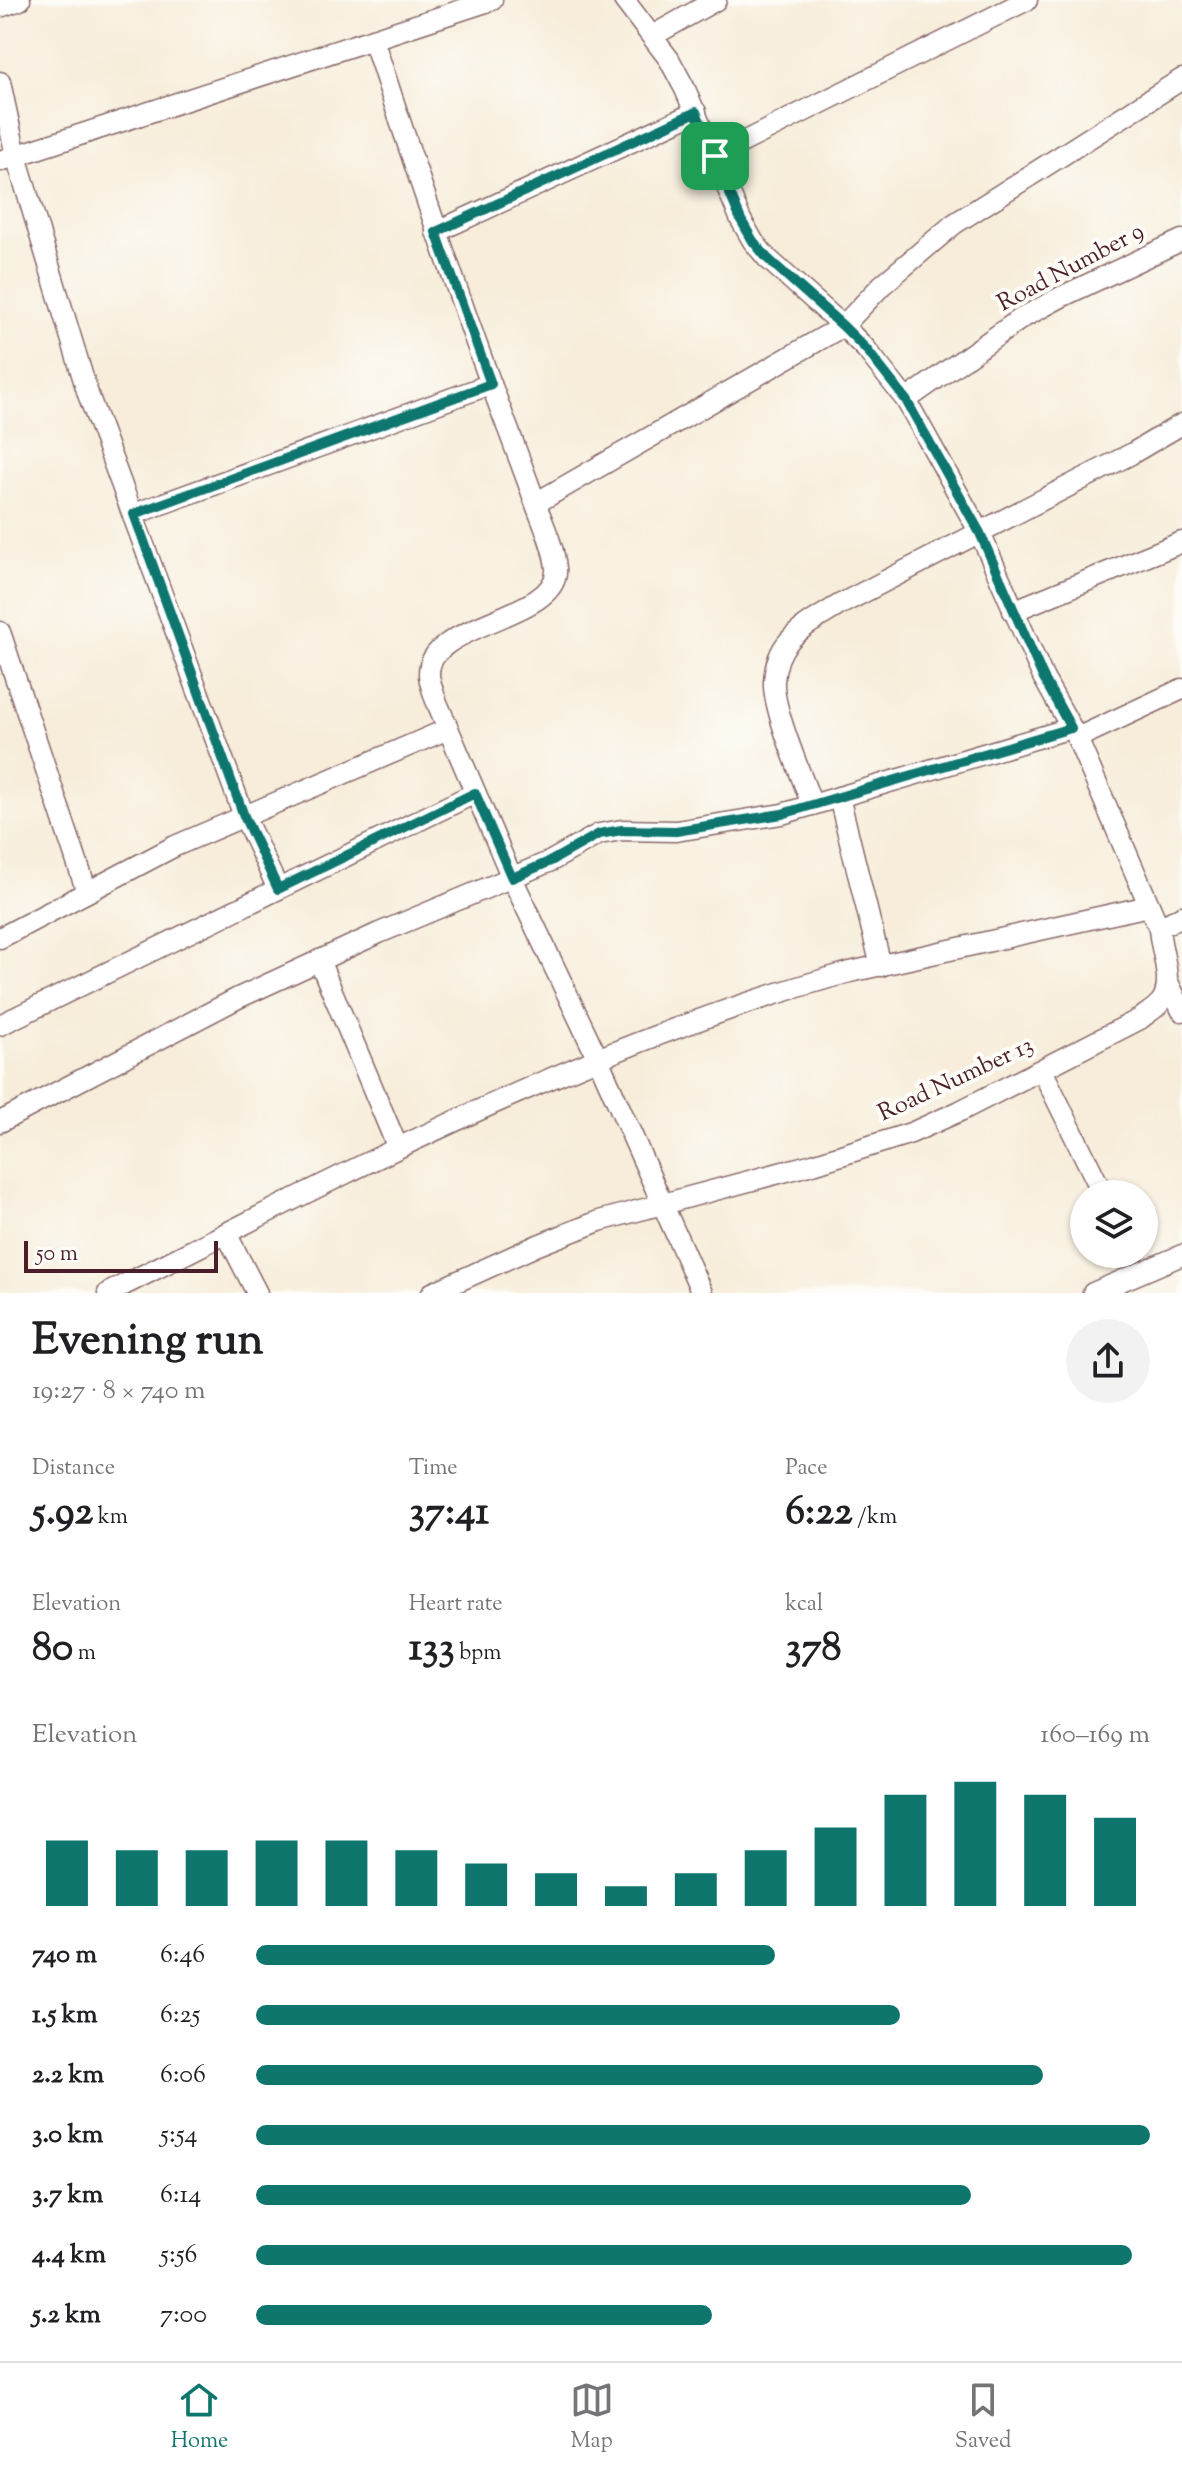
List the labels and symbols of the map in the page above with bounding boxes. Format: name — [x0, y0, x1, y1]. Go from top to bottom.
pin — [681, 122, 749, 190]
street label: Road Number 9 — [992, 215, 1150, 321]
street label: Road Number 13 — [873, 1029, 1039, 1131]
scale bar — [24, 1237, 218, 1273]

